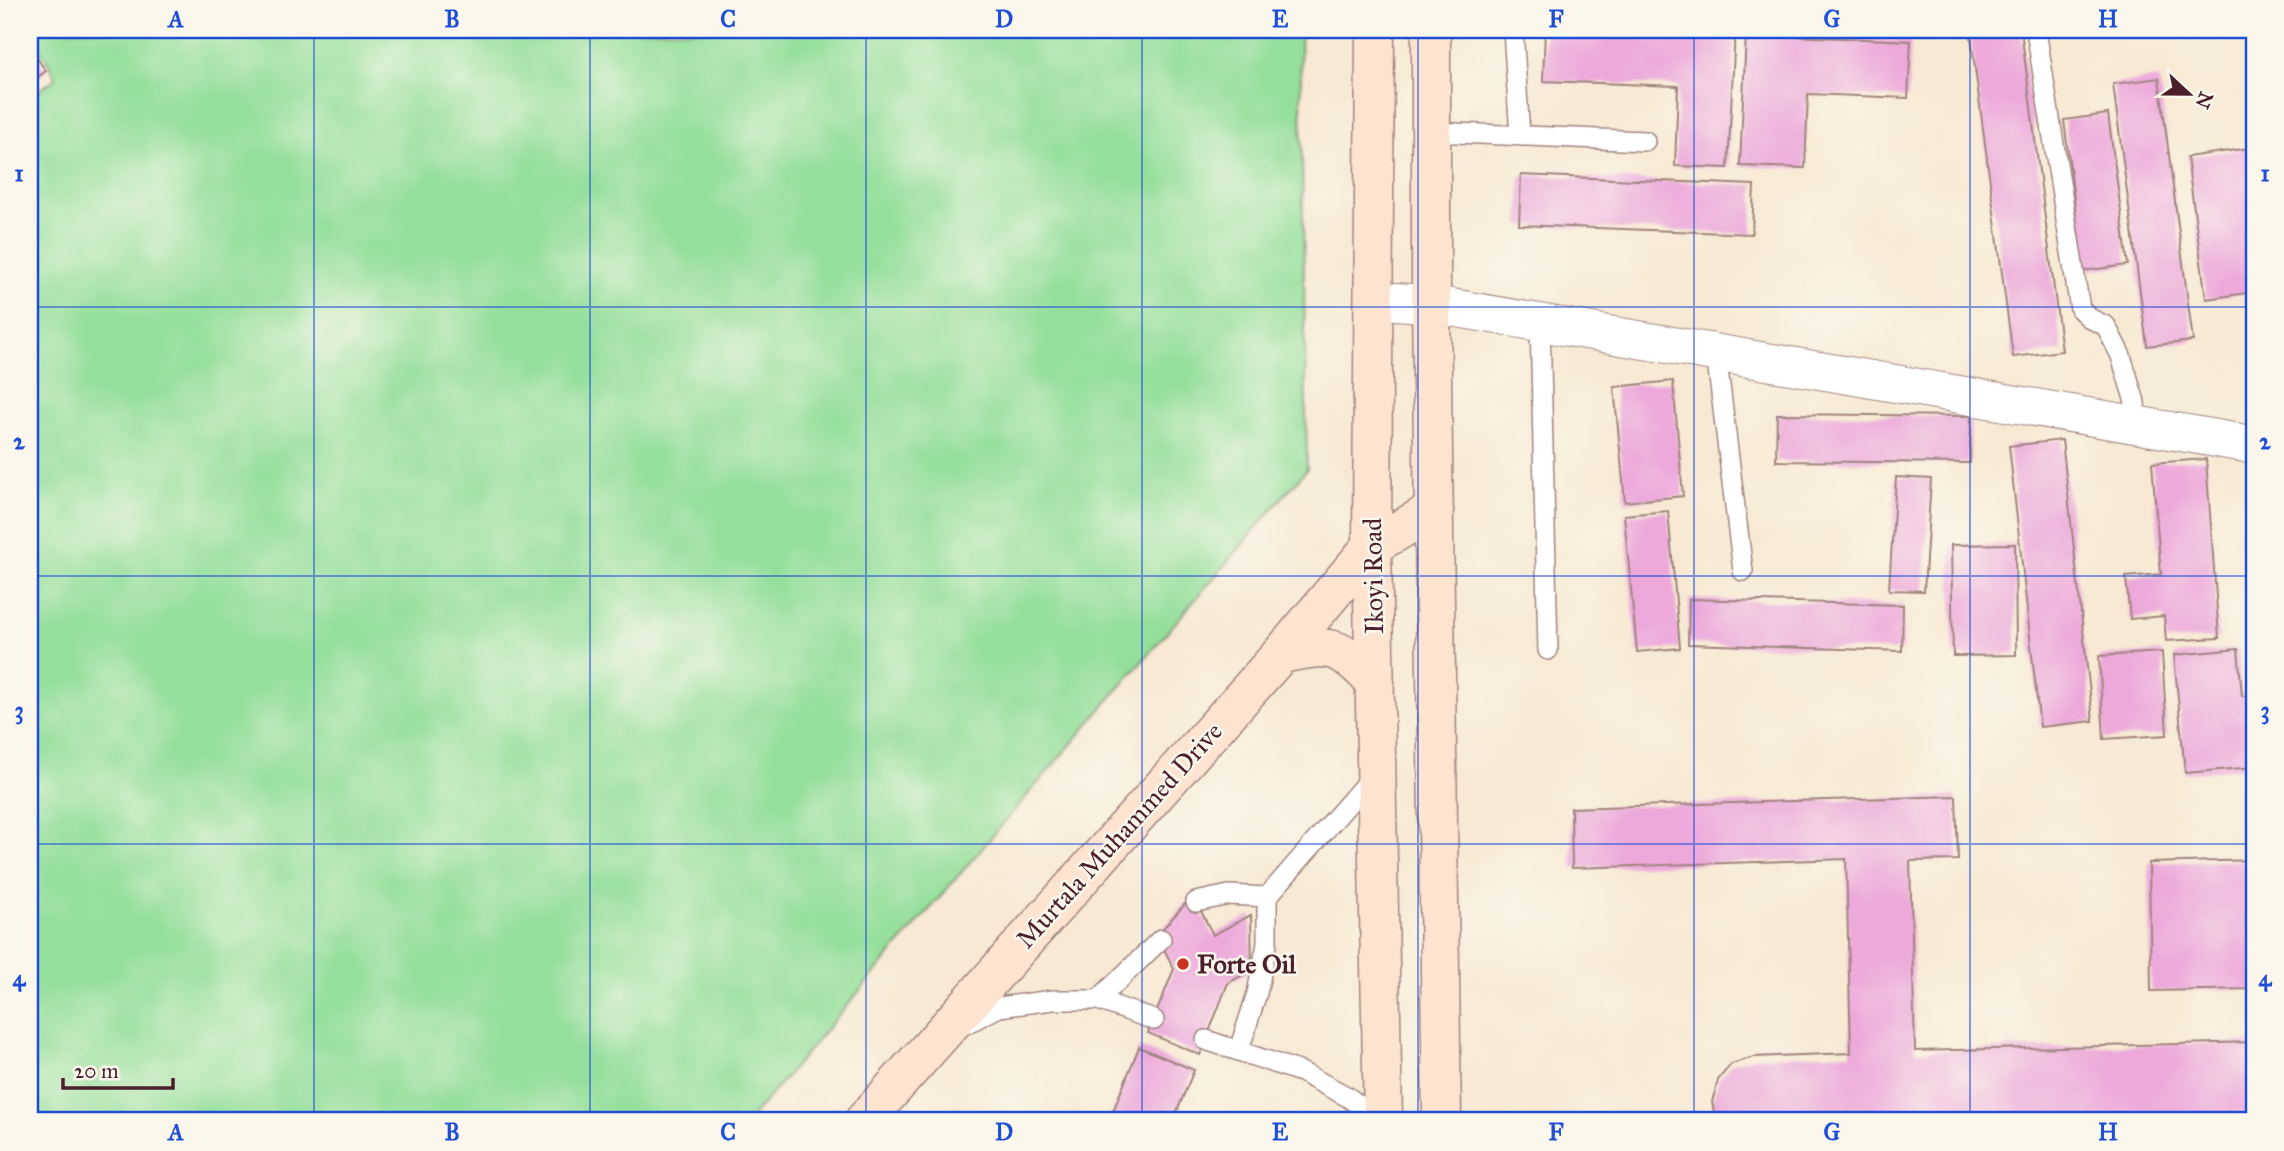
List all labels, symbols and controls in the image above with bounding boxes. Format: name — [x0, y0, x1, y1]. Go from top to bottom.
text: A — [166, 5, 184, 33]
text: B — [444, 5, 460, 33]
text: C — [720, 5, 736, 33]
text: D — [995, 5, 1013, 33]
text: E — [1272, 5, 1289, 33]
text: F — [1548, 5, 1564, 33]
text: G — [1824, 5, 1841, 33]
text: H — [2098, 5, 2118, 33]
north arrow — [2154, 60, 2224, 130]
text: N — [2191, 88, 2218, 112]
text: 1 — [14, 159, 24, 187]
text: 1 — [2260, 159, 2270, 187]
text: 2 — [13, 427, 25, 455]
text: 2 — [2259, 427, 2271, 455]
street label: Ikoyi Road — [1356, 518, 1390, 634]
text: 3 — [14, 696, 24, 725]
text: 3 — [2260, 696, 2270, 725]
street label: Murtala Muhammed Drive — [1009, 715, 1229, 955]
place label: Forte Oil — [1197, 948, 1297, 980]
marker: Forte Oil — [1175, 956, 1191, 972]
text: 4 — [13, 964, 27, 992]
text: 4 — [2259, 964, 2273, 992]
scale bar — [63, 1046, 173, 1090]
text: 20 m — [74, 1058, 119, 1084]
text: A — [166, 1118, 184, 1146]
text: B — [444, 1118, 460, 1146]
text: C — [720, 1118, 736, 1146]
text: D — [995, 1118, 1013, 1146]
text: E — [1272, 1118, 1289, 1146]
text: F — [1548, 1118, 1564, 1146]
text: G — [1824, 1118, 1841, 1146]
text: H — [2098, 1118, 2118, 1146]

